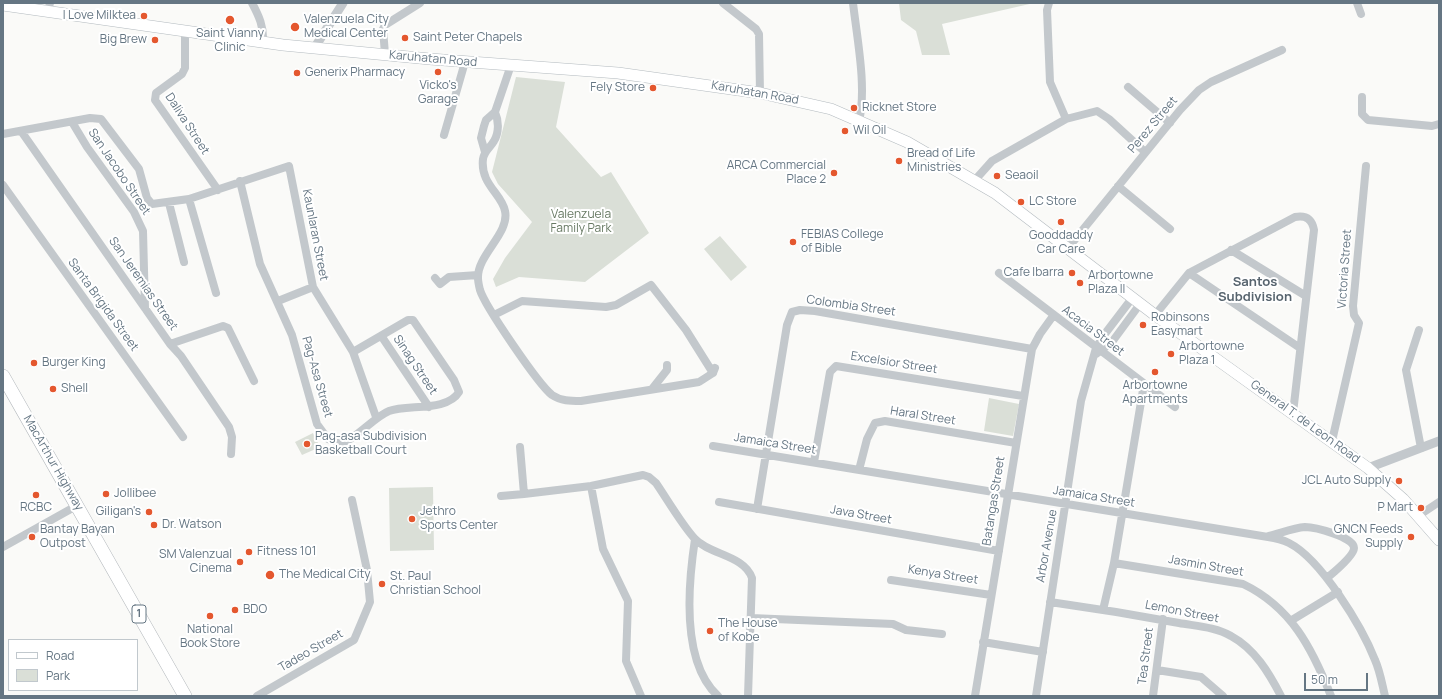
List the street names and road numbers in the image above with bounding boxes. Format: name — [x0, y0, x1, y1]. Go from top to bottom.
street label: Karuhatan Road — [388, 48, 478, 70]
street label: Karuhatan Road — [710, 78, 800, 108]
street label: Daliva Street — [162, 91, 212, 157]
street label: Perez Street — [1125, 94, 1181, 156]
street label: San Jacobo Street — [85, 126, 153, 218]
street label: Kaunlaran Street — [299, 188, 331, 282]
street label: Victoria Street — [1335, 229, 1355, 309]
street label: San Jeremias Street — [105, 234, 181, 334]
street label: Santa Brigida Street — [65, 256, 141, 354]
street label: Colombia Street — [805, 293, 897, 319]
street label: Acacia Street — [1059, 303, 1127, 359]
street label: Sinag Street — [390, 332, 440, 398]
street label: Pag-Asa Street — [299, 335, 335, 419]
street label: Excelsior Street — [850, 349, 938, 377]
street label: General T. de Leon Road — [1248, 378, 1362, 466]
street label: Haral Street — [889, 404, 957, 428]
street label: MacArthur Highway — [20, 413, 86, 513]
street label: Jamaica Street — [733, 430, 817, 458]
street label: Batangas Street — [980, 455, 1008, 547]
street label: Jamaica Street — [1052, 483, 1136, 511]
street label: Java Street — [829, 503, 893, 527]
street label: Arbor Avenue — [1033, 508, 1061, 584]
street label: Jasmin Street — [1167, 552, 1245, 580]
street label: Kenya Street — [907, 562, 979, 588]
street label: Lemon Street — [1144, 598, 1220, 626]
road number: 1 — [132, 605, 146, 623]
street label: Tadeo Street — [276, 627, 346, 675]
street label: Tea Street — [1135, 627, 1157, 685]

